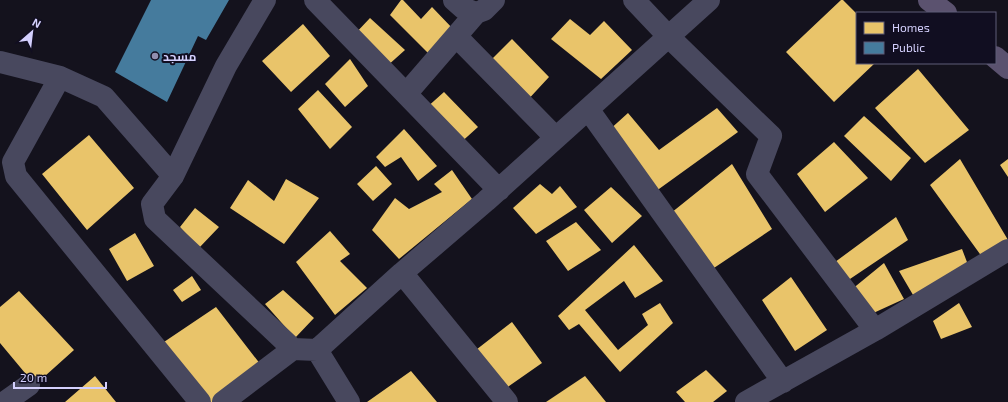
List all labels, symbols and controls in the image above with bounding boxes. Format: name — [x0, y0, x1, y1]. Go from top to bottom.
north arrow — [12, 12, 52, 52]
legend — [856, 12, 996, 64]
text: N — [30, 15, 44, 30]
text: Homes — [892, 20, 930, 34]
text: Public — [892, 40, 925, 54]
place label: مسجد — [163, 49, 196, 64]
marker: مسجد — [150, 51, 160, 61]
scale bar — [14, 364, 106, 390]
text: 20 m — [20, 370, 47, 384]

